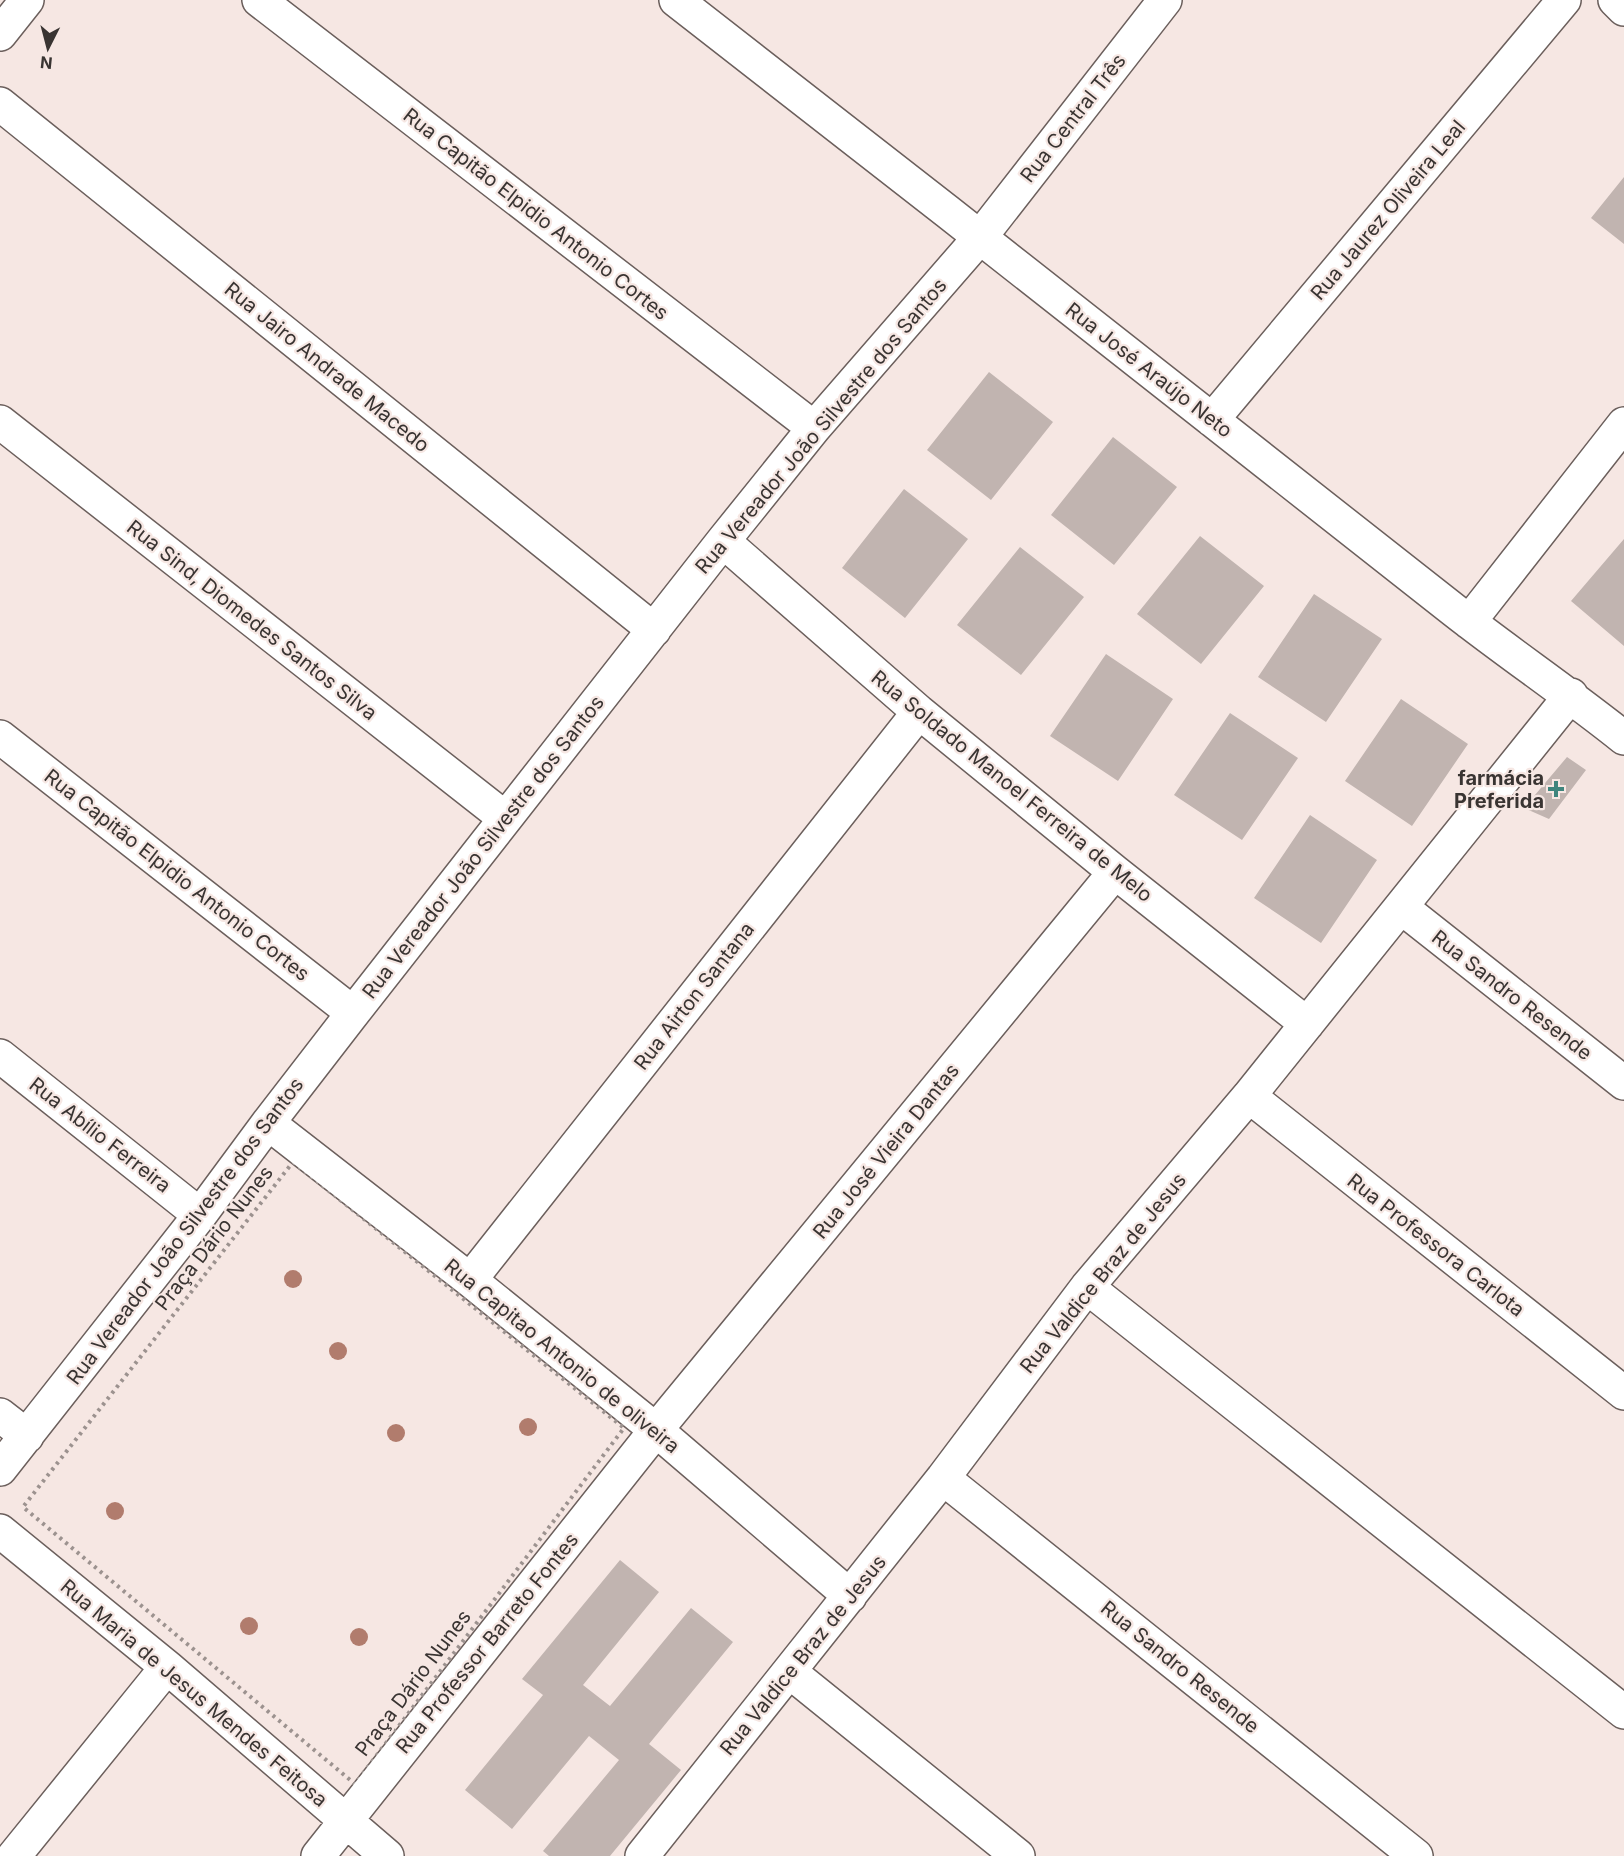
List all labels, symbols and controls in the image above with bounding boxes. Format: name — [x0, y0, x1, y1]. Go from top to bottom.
north arrow — [18, 18, 78, 78]
street label: Rua Central Três — [1015, 49, 1131, 187]
text: N — [39, 52, 54, 74]
street label: Rua Capitão Elpidio Antonio Cortes — [399, 103, 673, 325]
street label: Rua Jaurez Oliveira Leal — [1306, 115, 1470, 305]
street label: Rua Vereador João Silvestre dos Santos — [690, 273, 952, 579]
street label: Rua Jairo Andrade Macedo — [220, 277, 434, 457]
street label: Rua José Araújo Neto — [1061, 298, 1237, 442]
street label: Rua Sind, Diomedes Santos Silva — [122, 515, 382, 725]
street label: Rua Soldado Manoel Ferreira de Melo — [867, 665, 1157, 907]
street label: Rua Vereador João Silvestre dos Santos — [357, 691, 609, 1003]
street label: Rua Capitão Elpidio Antonio Cortes — [40, 764, 314, 986]
place label: farmácia Preferida — [1454, 766, 1544, 813]
marker: farmácia Preferida — [1549, 782, 1563, 796]
street label: Rua Airton Santana — [629, 917, 759, 1075]
street label: Rua Sandro Resende — [1427, 925, 1597, 1065]
street label: Rua José Vieira Dantas — [808, 1059, 964, 1243]
street label: Rua Abílio Ferreira — [25, 1072, 175, 1198]
street label: Rua Vereador João Silvestre dos Santos — [62, 1073, 308, 1389]
street label: Praça Dário Nunes — [150, 1161, 278, 1315]
street label: Rua Valdice Braz de Jesus — [1015, 1168, 1191, 1378]
street label: Rua Professora Carlota — [1343, 1168, 1529, 1322]
street label: Rua Capitao Antonio de oliveira — [440, 1254, 684, 1458]
street label: Rua Professor Barreto Fontes — [391, 1528, 583, 1758]
street label: Rua Valdice Braz de Jesus — [715, 1550, 891, 1760]
street label: Rua Maria de Jesus Mendes Feitosa — [56, 1574, 332, 1812]
street label: Rua Sandro Resende — [1096, 1596, 1264, 1738]
street label: Praça Dário Nunes — [350, 1605, 476, 1761]

